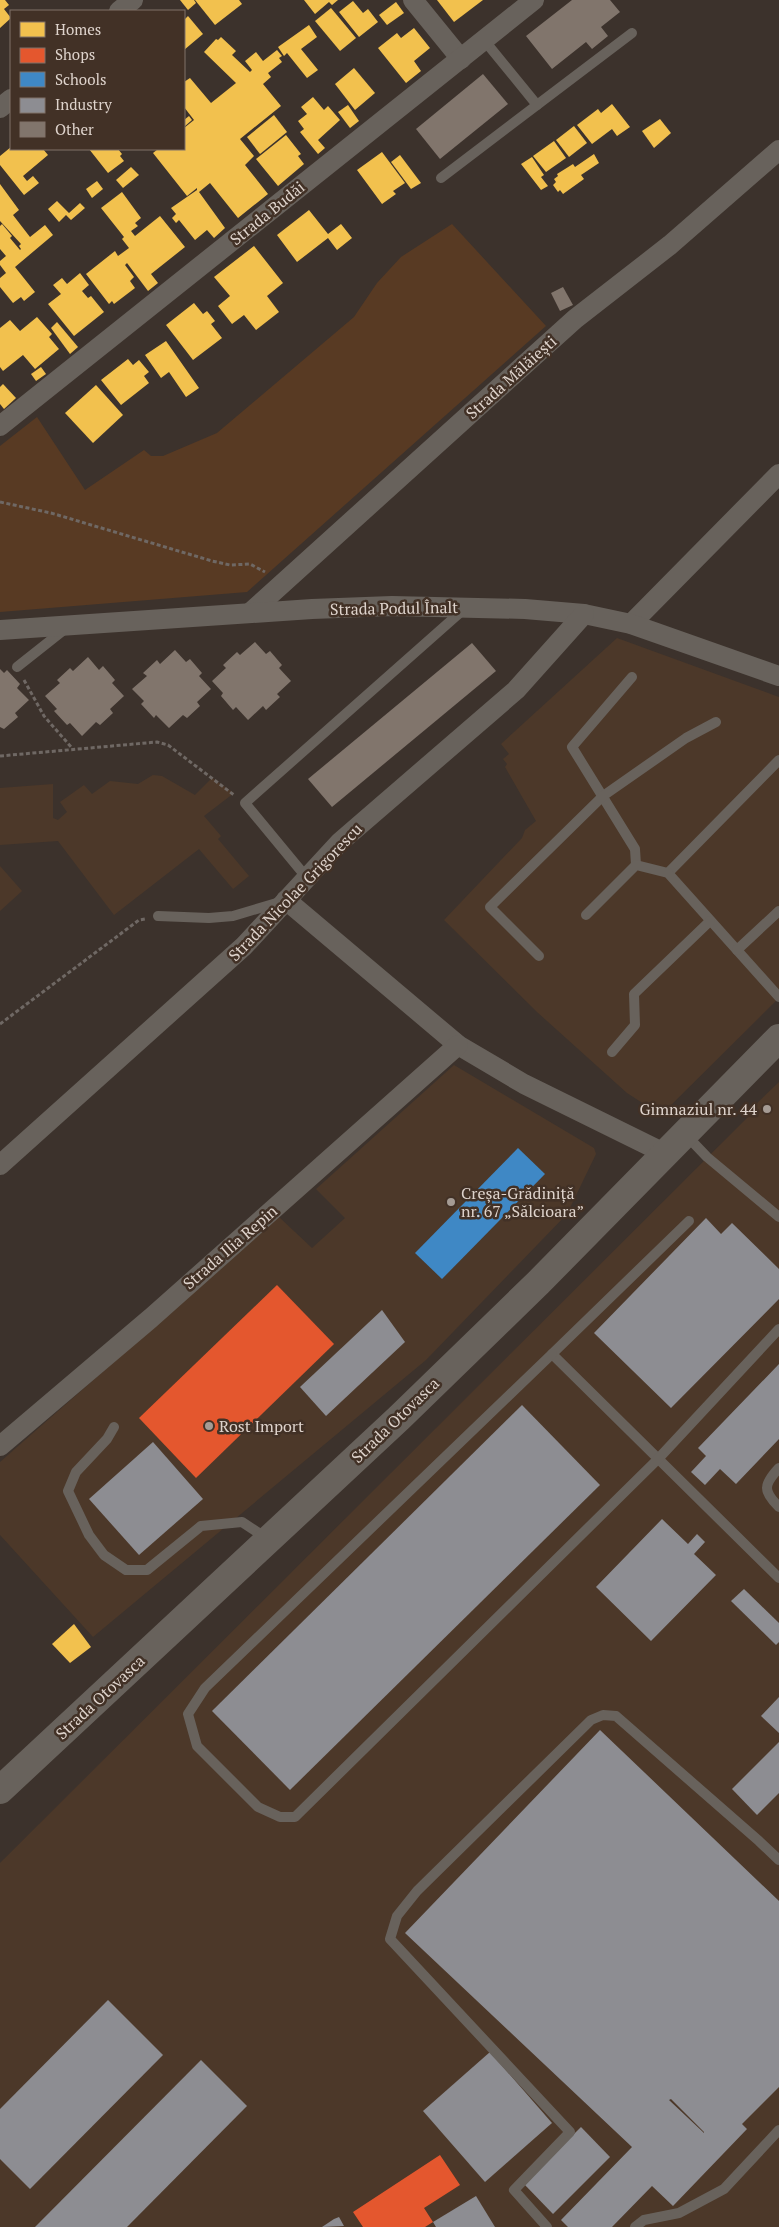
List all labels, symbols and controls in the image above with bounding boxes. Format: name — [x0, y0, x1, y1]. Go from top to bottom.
legend — [10, 10, 185, 150]
text: Homes — [55, 19, 101, 39]
text: Shops — [55, 44, 95, 64]
text: Schools — [55, 69, 106, 89]
text: Industry — [55, 94, 112, 114]
text: Other — [55, 119, 94, 139]
street label: Strada Budăi — [225, 176, 309, 250]
street label: Strada Mălăiești — [461, 330, 561, 424]
street label: Strada Podul Înalt — [330, 596, 458, 620]
street label: Strada Nicolae Grigorescu — [223, 818, 367, 966]
place label: Gimnaziul nr. 44 — [639, 1098, 757, 1120]
marker: Gimnaziul nr. 44 — [761, 1103, 773, 1115]
place label: Creșa-Grădiniță nr. 67 „Sălcioara” — [461, 1182, 584, 1222]
marker: Creșa-Grădiniță nr. 67 „Sălcioara” — [445, 1196, 457, 1208]
street label: Strada Ilia Repin — [178, 1200, 282, 1294]
street label: Strada Otovasca — [346, 1372, 444, 1468]
place label: Rost Import — [219, 1415, 304, 1437]
marker: Rost Import — [203, 1420, 215, 1432]
street label: Strada Otovasca — [51, 1650, 149, 1744]

